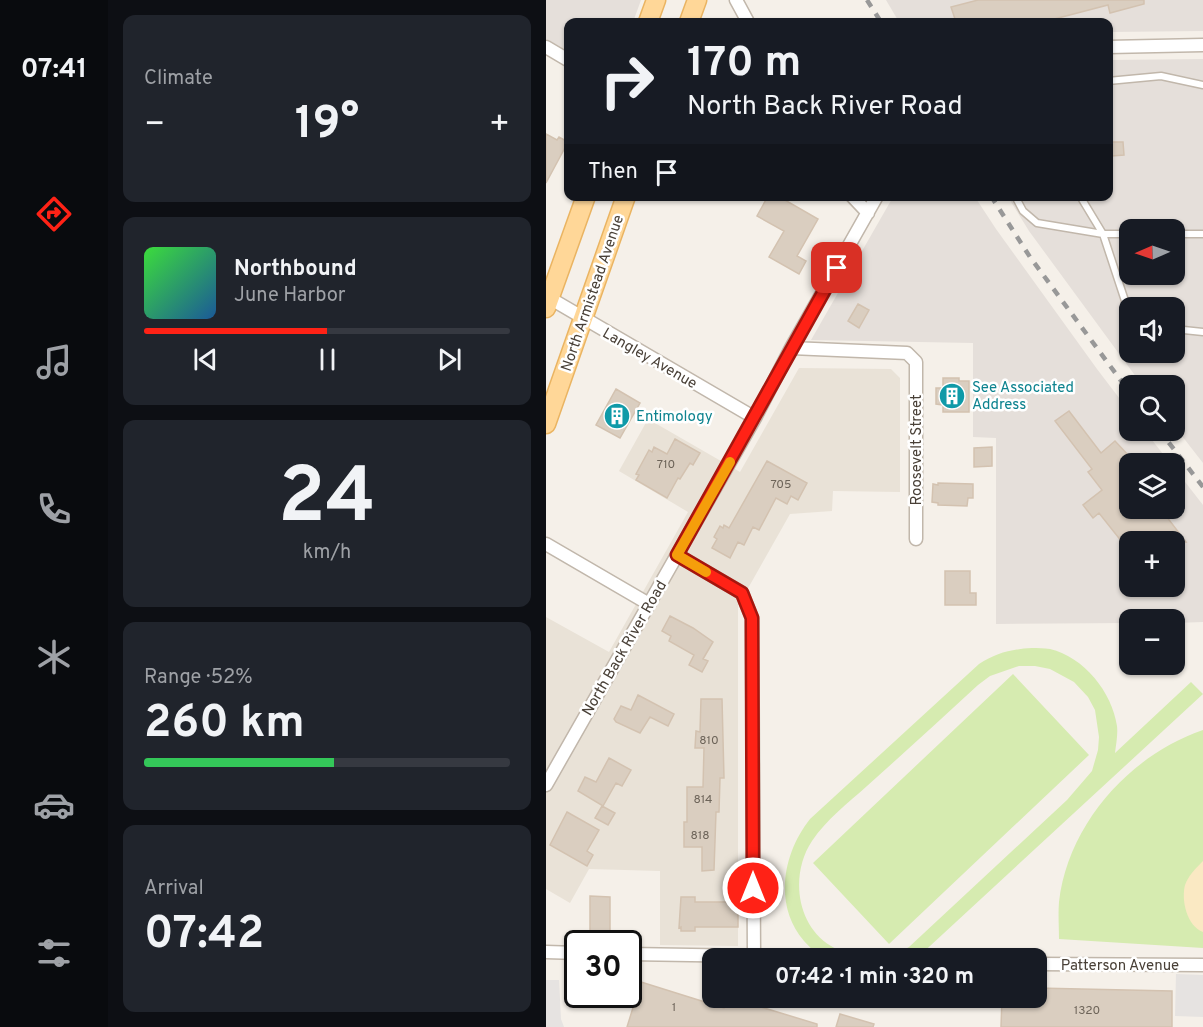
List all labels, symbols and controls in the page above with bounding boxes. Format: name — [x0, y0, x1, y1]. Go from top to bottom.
text: 170 m — [687, 38, 801, 91]
icon: right — [588, 42, 666, 120]
text: 07:41 — [21, 53, 87, 87]
text: Climate — [144, 66, 213, 92]
text: North Back River Road — [687, 90, 963, 124]
text: 19° — [295, 97, 359, 154]
text: − — [144, 105, 165, 147]
text: + — [489, 105, 510, 147]
icon: arrive — [650, 156, 683, 189]
text: Then — [588, 159, 638, 186]
icon: directions — [33, 193, 75, 235]
street label: North Armistead Avenue — [558, 213, 629, 374]
north arrow — [1119, 219, 1185, 285]
map controls — [1119, 219, 1185, 675]
pin — [811, 242, 862, 293]
icon: arrive — [820, 251, 853, 284]
text: Northbound — [234, 256, 357, 283]
text: June Harbor — [234, 283, 346, 309]
button: sound — [1119, 297, 1185, 363]
street label: Langley Avenue — [598, 324, 700, 394]
icon: music — [33, 341, 75, 383]
icon: previous — [189, 343, 222, 376]
icon: pause — [311, 343, 344, 376]
icon: next — [433, 343, 466, 376]
button: search — [1119, 375, 1185, 441]
place label: See Associated Address — [972, 379, 1074, 415]
building icon: See Associated Address — [937, 381, 967, 411]
street label: Roosevelt Street — [908, 394, 927, 506]
building icon: Entimology — [602, 401, 632, 431]
place label: Entimology — [636, 408, 713, 427]
text: 24 — [278, 451, 376, 550]
button: layers — [1119, 453, 1185, 519]
house number: 710 — [657, 457, 675, 473]
house number: 705 — [770, 477, 792, 493]
icon: phone — [33, 488, 75, 530]
button: + — [1119, 531, 1185, 597]
text: km/h — [303, 540, 351, 566]
street label: North Back River Road — [579, 578, 672, 720]
button: − — [1119, 609, 1185, 675]
icon: climate — [33, 636, 75, 678]
text: Range · 52% — [144, 665, 253, 691]
text: 260 km — [144, 696, 305, 753]
house number: 810 — [699, 733, 719, 749]
icon: car — [33, 784, 75, 826]
house number: 814 — [694, 792, 713, 808]
house number: 818 — [690, 828, 710, 844]
position arrow — [721, 856, 785, 920]
text: Arrival — [144, 876, 204, 902]
text: 07:42 — [144, 907, 264, 964]
speed limit sign: 30 — [564, 930, 642, 1008]
icon: filters — [33, 932, 75, 974]
street label: Patterson Avenue — [1061, 957, 1179, 976]
text: 07:42 · 1 min · 320 m — [775, 964, 974, 991]
house number: 1 — [672, 1000, 676, 1016]
house number: 1320 — [1074, 1003, 1100, 1019]

